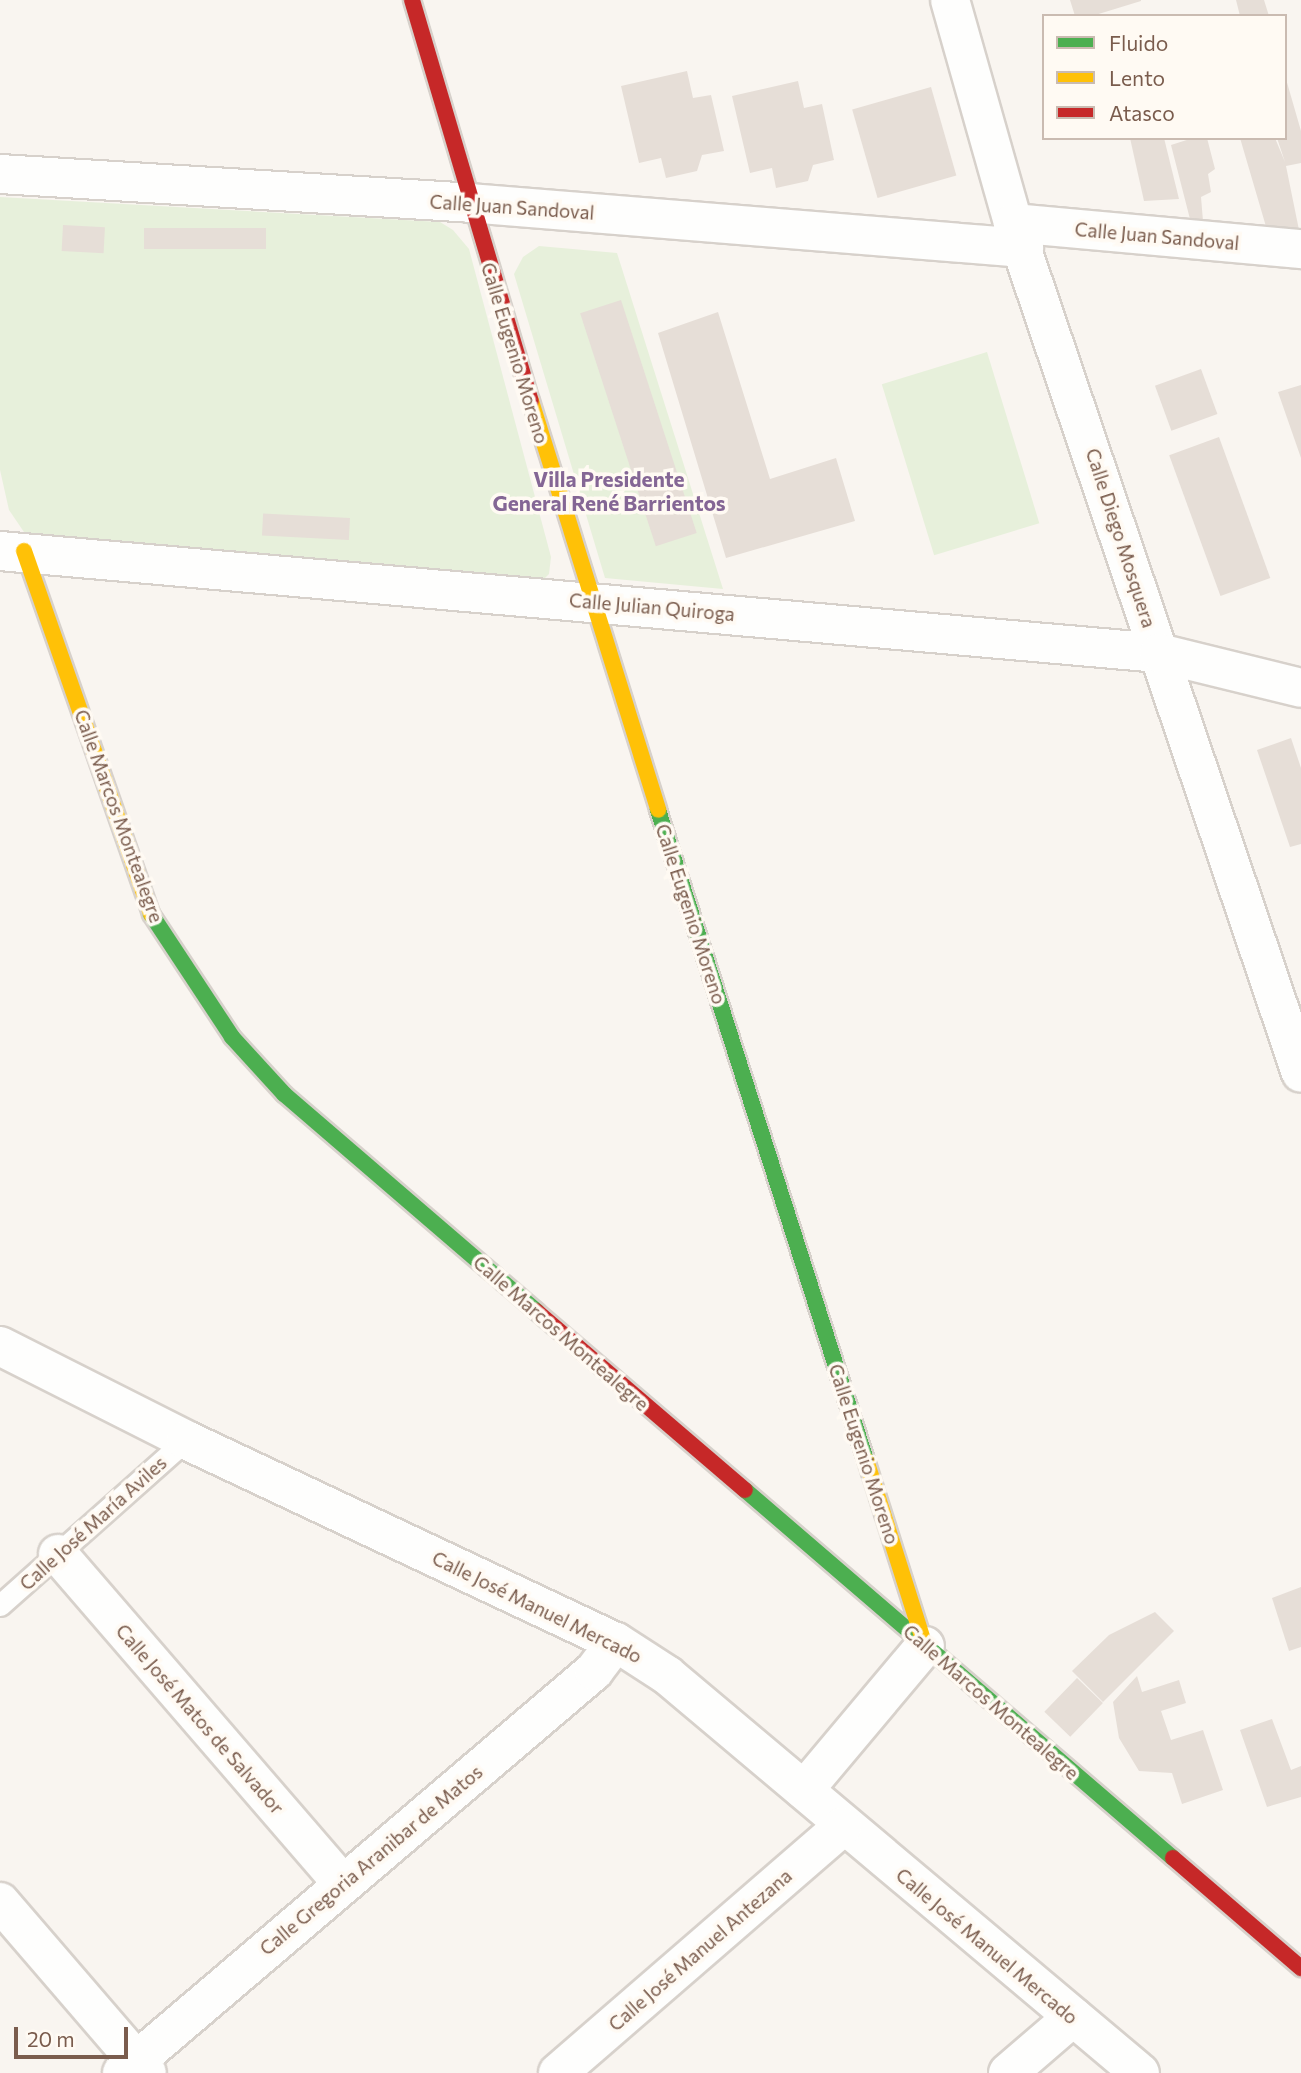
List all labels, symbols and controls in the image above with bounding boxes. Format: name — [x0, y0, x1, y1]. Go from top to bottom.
legend — [1042, 14, 1287, 140]
text: Fluido — [1109, 30, 1168, 55]
text: Lento — [1109, 65, 1165, 90]
text: Atasco — [1109, 100, 1175, 125]
street label: Calle Juan Sandoval — [429, 190, 595, 224]
street label: Calle Juan Sandoval — [1074, 217, 1240, 255]
street label: Calle Eugenio Moreno — [477, 260, 553, 446]
street label: Calle Diego Mosquera — [1081, 445, 1161, 631]
district label: Villa Presidente General René Barrientos — [492, 466, 726, 516]
street label: Calle Julian Quiroga — [568, 588, 736, 626]
street label: Calle Marcos Montealegre — [70, 707, 168, 925]
street label: Calle Eugenio Moreno — [651, 821, 731, 1007]
street label: Calle Marcos Montealegre — [469, 1251, 653, 1415]
street label: Calle Eugenio Moreno — [824, 1361, 904, 1547]
street label: Calle José María Aviles — [15, 1451, 171, 1595]
street label: Calle José Manuel Mercado — [429, 1546, 645, 1668]
street label: Calle José Matos de Salvador — [111, 1619, 289, 1819]
street label: Calle Marcos Montealegre — [899, 1620, 1083, 1784]
street label: Calle Gregoria Aranibar de Matos — [255, 1760, 487, 1960]
street label: Calle José Manuel Mercado — [891, 1863, 1083, 2029]
street label: Calle José Manuel Antezana — [604, 1864, 796, 2036]
scale bar — [18, 2014, 131, 2058]
text: 20 m — [27, 2026, 75, 2051]

